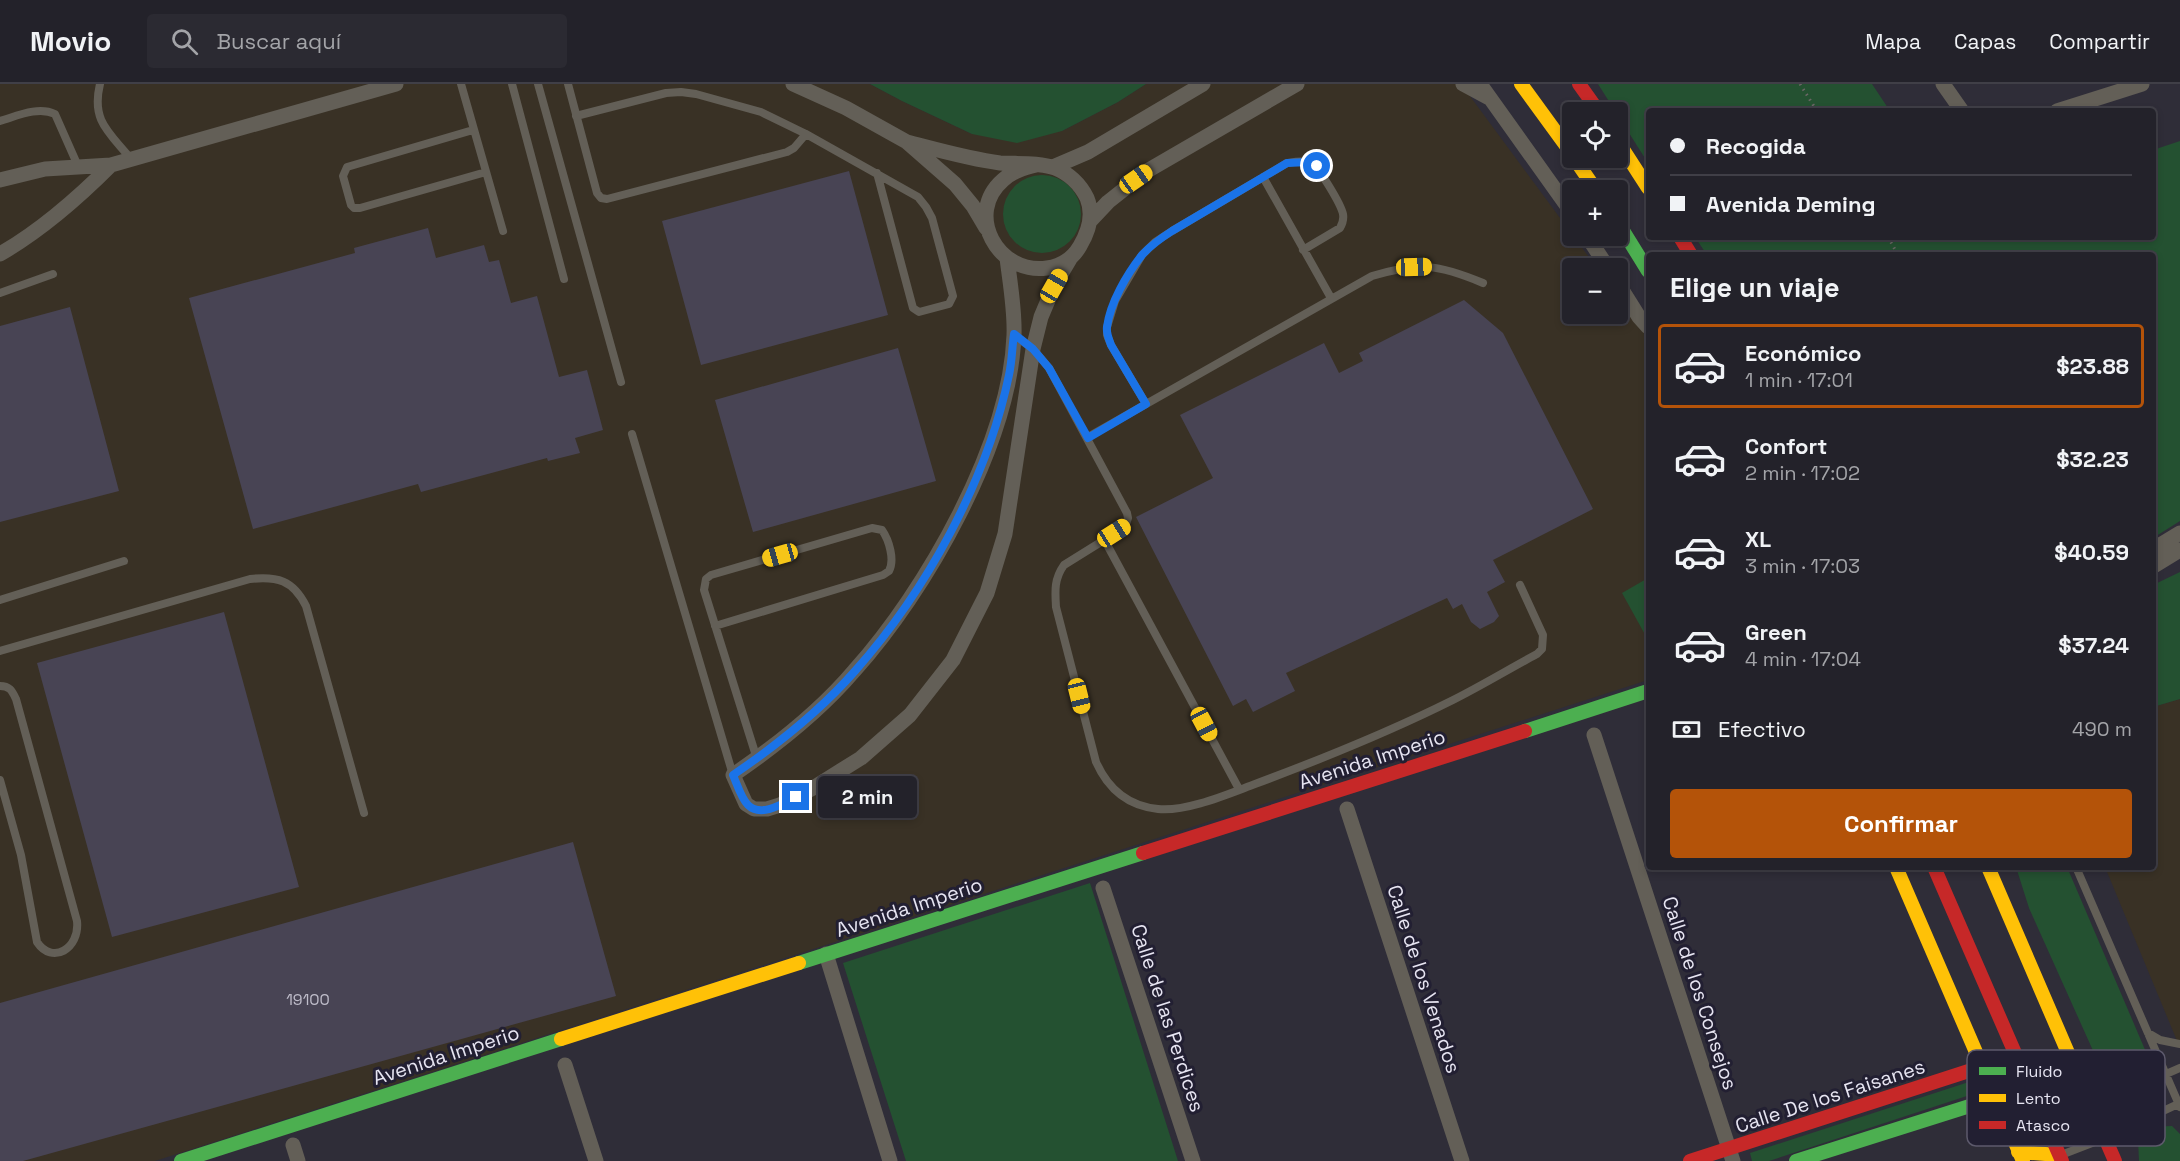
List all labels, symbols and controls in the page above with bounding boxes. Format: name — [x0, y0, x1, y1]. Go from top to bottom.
search box — [147, 14, 567, 68]
text: Movio — [30, 23, 111, 59]
icon: search — [168, 25, 201, 58]
text: Buscar aquí — [216, 27, 341, 55]
text: Mapa — [1865, 28, 1921, 55]
text: Capas — [1954, 28, 2016, 55]
text: Compartir — [2049, 28, 2150, 55]
map controls — [1562, 102, 1628, 324]
button: locate — [1562, 102, 1628, 168]
text: Recogida — [1706, 132, 1806, 160]
route start — [1303, 152, 1330, 179]
car — [1116, 161, 1156, 197]
button: + — [1562, 180, 1628, 246]
text: Avenida Deming — [1706, 190, 1876, 218]
car — [1396, 257, 1432, 277]
button: − — [1562, 258, 1628, 324]
car — [1037, 266, 1071, 306]
text: Elige un viaje — [1670, 270, 1840, 305]
icon: car — [1673, 339, 1727, 393]
text: Económico — [1745, 339, 1862, 367]
text: $23.88 — [2056, 352, 2129, 380]
text: 1 min · 17:01 — [1745, 367, 1853, 393]
icon: car — [1673, 432, 1727, 486]
text: Confort — [1745, 432, 1827, 460]
text: $32.23 — [2056, 445, 2129, 473]
text: 2 min · 17:02 — [1745, 460, 1860, 486]
car — [1094, 516, 1134, 550]
icon: car — [1673, 525, 1727, 579]
text: XL — [1745, 525, 1771, 553]
text: $40.59 — [2054, 538, 2129, 566]
car — [760, 541, 800, 569]
text: 3 min · 17:03 — [1745, 553, 1860, 579]
icon: car — [1673, 618, 1727, 672]
text: Green — [1745, 618, 1807, 646]
text: $37.24 — [2058, 631, 2129, 659]
text: 4 min · 17:04 — [1745, 646, 1861, 672]
car — [1066, 676, 1092, 716]
car — [1188, 704, 1220, 744]
icon: cash — [1670, 713, 1703, 746]
text: Efectivo — [1718, 715, 1806, 743]
text: 490 m — [2072, 716, 2132, 742]
street label: Avenida Imperio — [1295, 723, 1449, 795]
callout: 2 min — [817, 776, 916, 818]
route end — [782, 783, 809, 810]
text: 2 min — [842, 784, 893, 810]
button: Confirmar — [1670, 789, 2132, 858]
street label: Avenida Imperio — [832, 871, 986, 943]
street label: Calle de los Venados — [1381, 882, 1467, 1076]
street label: Calle de los Consejos — [1656, 893, 1744, 1093]
street label: Calle de las Perdices — [1125, 921, 1211, 1115]
house number: 19100 — [286, 989, 330, 1010]
street label: Avenida Imperio — [369, 1019, 523, 1091]
legend — [1967, 1050, 2165, 1146]
street label: Calle De los Faisanes — [1732, 1053, 1928, 1139]
text: Fluido — [2016, 1061, 2062, 1082]
text: Lento — [2016, 1088, 2061, 1109]
text: Atasco — [2016, 1115, 2070, 1136]

